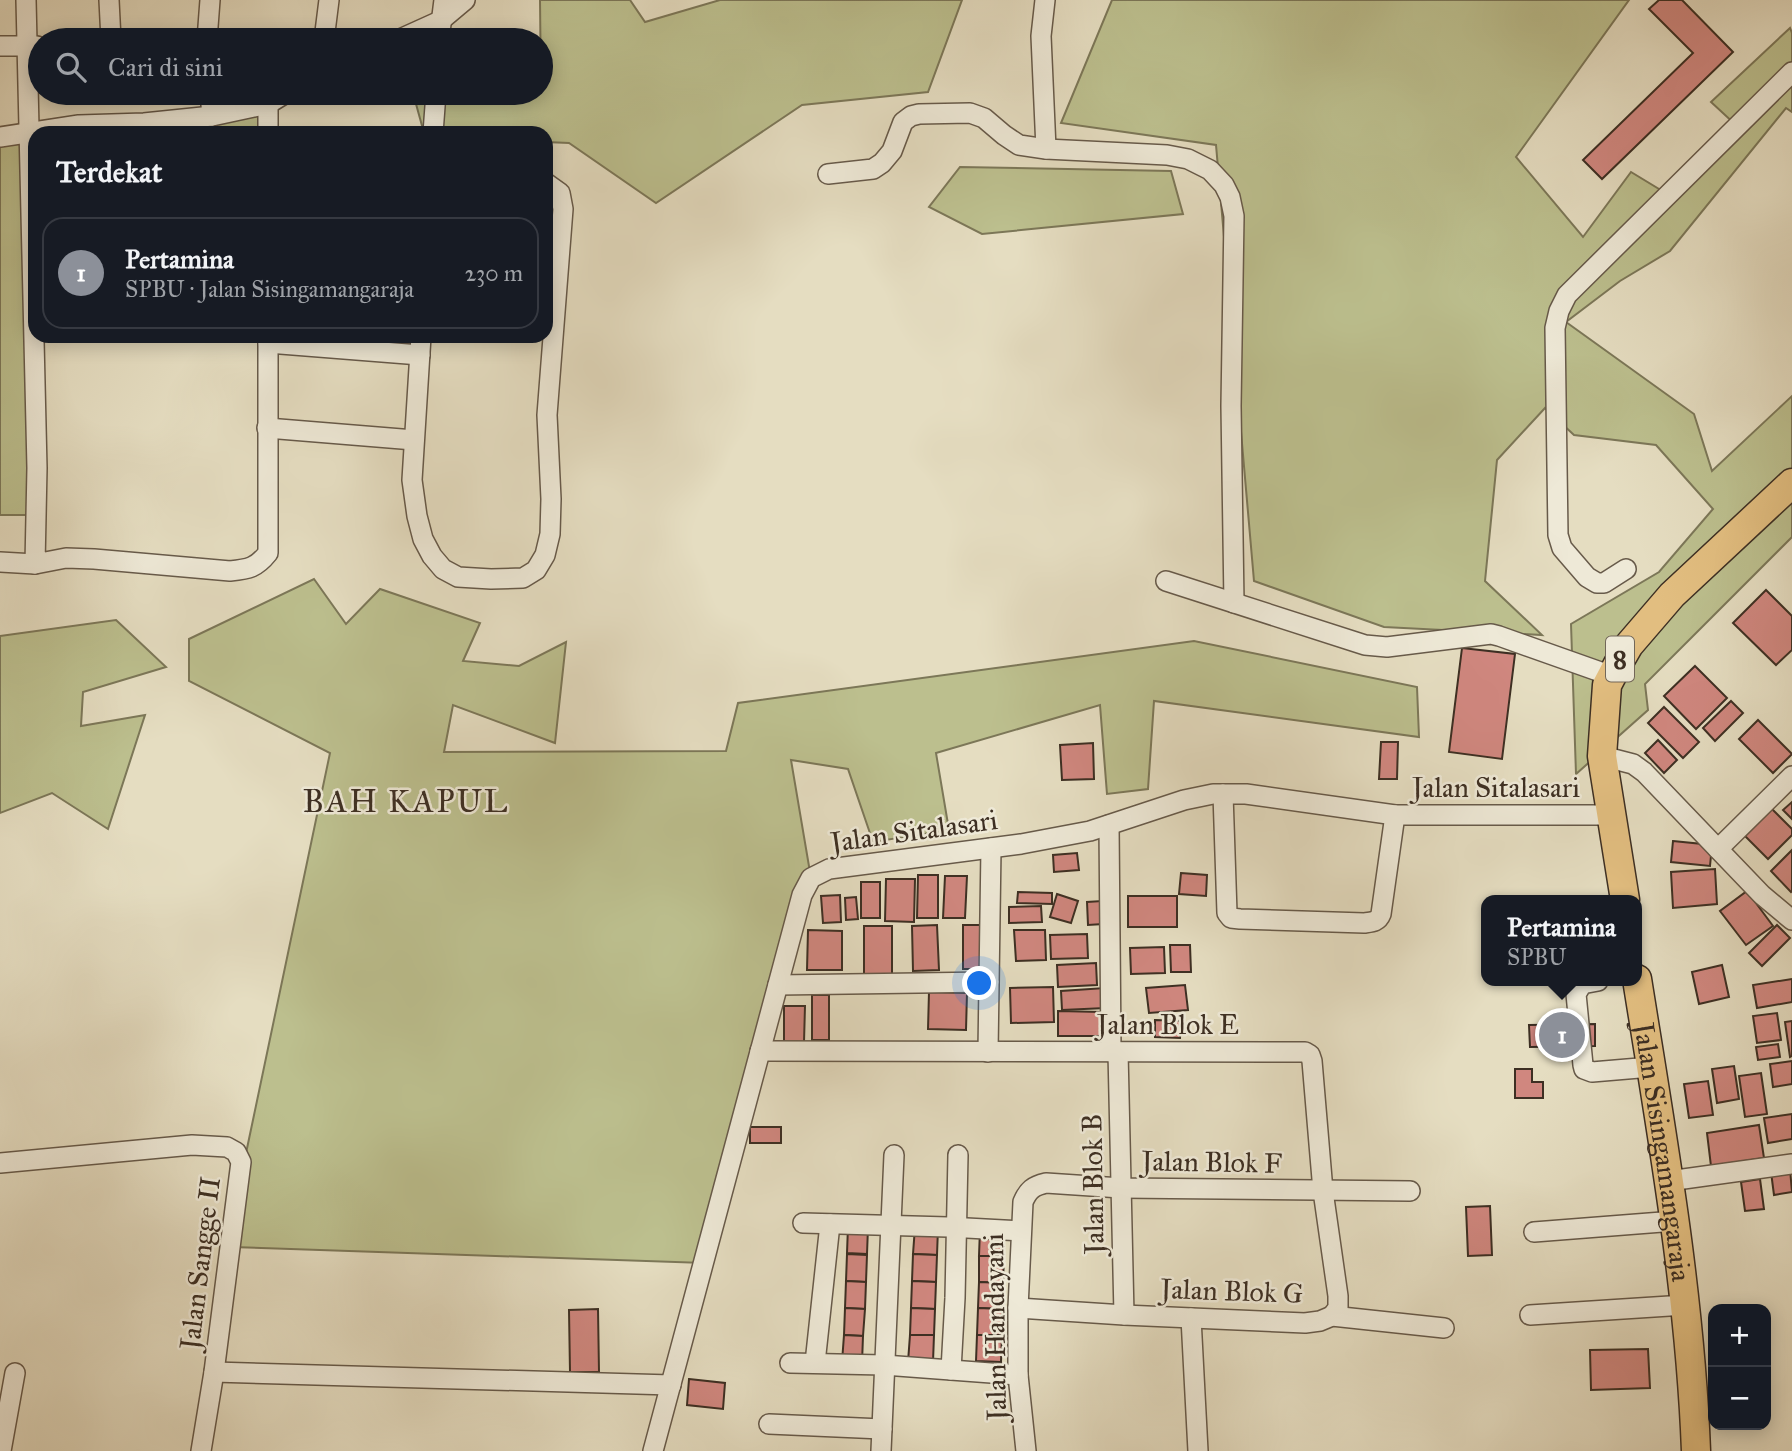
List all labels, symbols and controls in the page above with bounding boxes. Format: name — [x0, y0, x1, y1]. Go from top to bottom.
search box — [28, 28, 553, 105]
icon: search — [52, 48, 90, 86]
text: Cari di sini — [108, 51, 223, 83]
text: Terdekat — [56, 154, 162, 190]
text: Pertamina — [125, 243, 234, 275]
text: 1 — [76, 259, 86, 287]
text: 230 m — [465, 259, 523, 287]
text: SPBU · Jalan Sisingamangaraja — [125, 275, 414, 303]
road number: 8 — [1606, 636, 1634, 681]
street label: Jalan Sitalasari — [1409, 770, 1580, 805]
district label: BAH KAPUL — [303, 782, 509, 821]
street label: Jalan Sitalasari — [825, 802, 1000, 860]
popup — [1481, 895, 1642, 986]
text: Pertamina — [1507, 911, 1616, 943]
text: SPBU — [1507, 943, 1566, 971]
your location — [962, 966, 996, 1000]
street label: Jalan Blok E — [1094, 1007, 1239, 1042]
pin: 1 — [1539, 1009, 1585, 1061]
street label: Jalan Sisingamangaraja — [1626, 1017, 1700, 1283]
street label: Jalan Blok B — [1074, 1113, 1112, 1258]
street label: Jalan Blok F — [1138, 1143, 1283, 1181]
street label: Jalan Sangge II — [172, 1175, 228, 1354]
street label: Jalan Handayani — [976, 1233, 1014, 1424]
street label: Jalan Blok G — [1157, 1271, 1304, 1311]
map controls — [1708, 1304, 1771, 1430]
button: + — [1708, 1304, 1771, 1367]
button: − — [1708, 1367, 1771, 1430]

